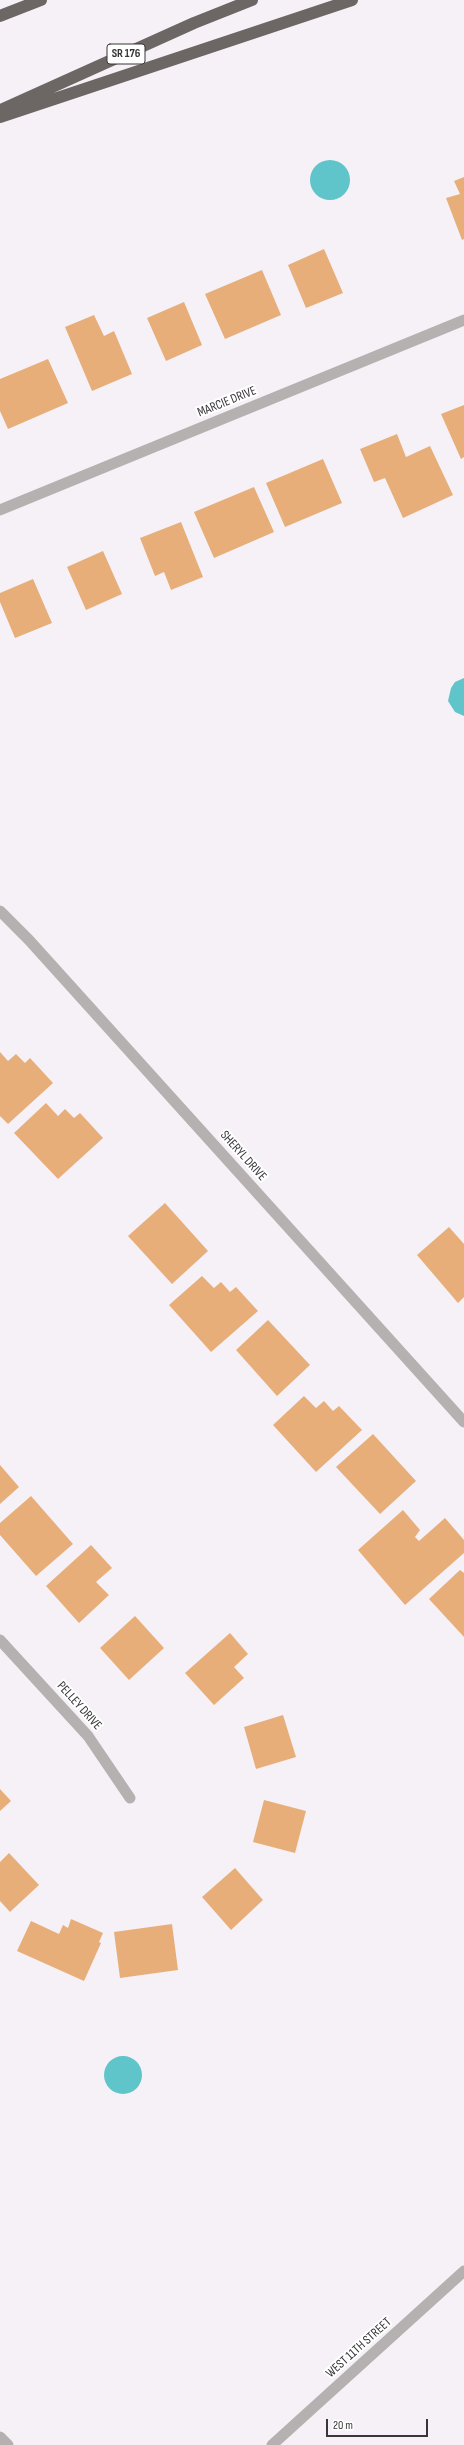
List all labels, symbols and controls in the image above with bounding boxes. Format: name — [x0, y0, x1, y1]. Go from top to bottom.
road number: SR 176 — [107, 44, 145, 64]
street label: MARCIE DRIVE — [195, 383, 259, 421]
street label: SHERYL DRIVE — [217, 1128, 269, 1184]
street label: PELLEY DRIVE — [53, 1679, 105, 1733]
street label: WEST 11TH STREET — [323, 2315, 395, 2381]
scale bar — [328, 2411, 430, 2437]
text: 20 m — [333, 2418, 353, 2433]

